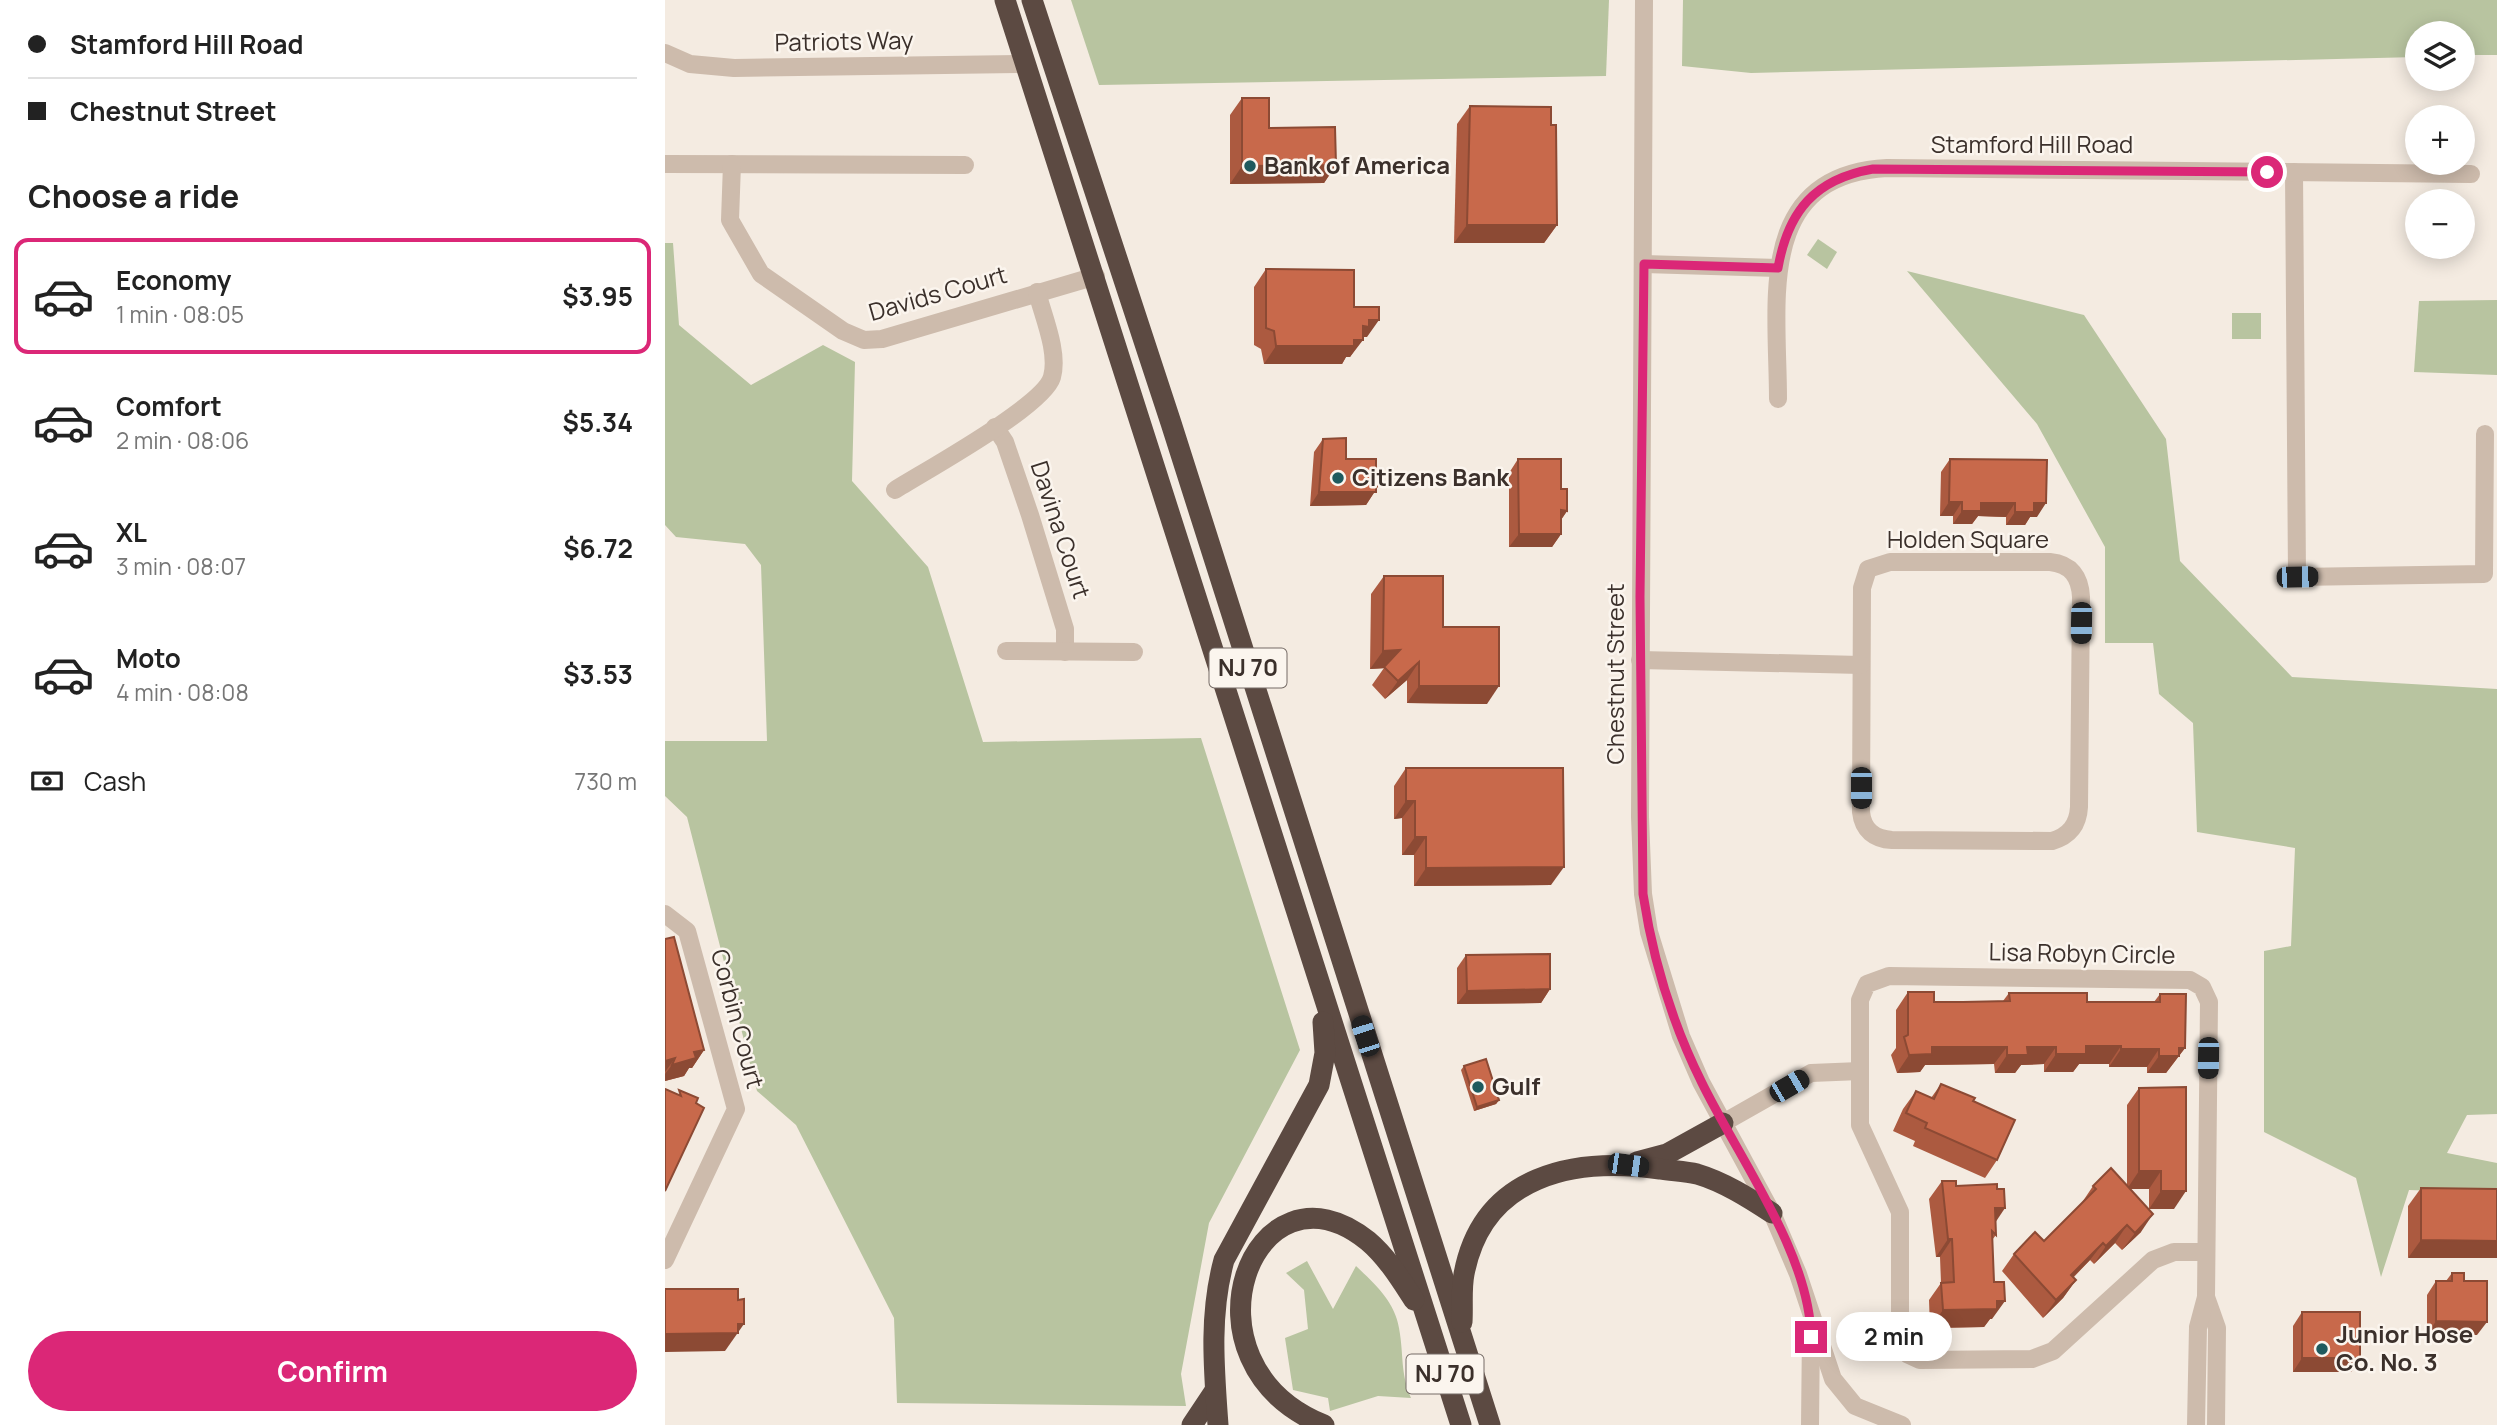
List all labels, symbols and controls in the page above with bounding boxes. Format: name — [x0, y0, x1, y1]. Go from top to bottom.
map controls — [2405, 21, 2475, 259]
button: layers — [2405, 21, 2475, 91]
street label: Patriots Way — [774, 23, 914, 58]
text: Stamford Hill Road — [70, 26, 304, 62]
text: Chestnut Street — [70, 93, 276, 129]
button: + — [2405, 105, 2475, 175]
street label: Stamford Hill Road — [1931, 127, 2133, 160]
place label: Bank of America — [1264, 148, 1450, 181]
route start — [2251, 156, 2283, 188]
marker: Bank of America — [1242, 158, 1258, 174]
text: Choose a ride — [28, 174, 239, 218]
button: − — [2405, 189, 2475, 259]
street label: Davids Court — [865, 257, 1011, 328]
text: Economy — [116, 262, 231, 298]
icon: car — [32, 265, 95, 328]
text: $3.95 — [562, 278, 633, 314]
text: 1 min · 08:05 — [116, 298, 244, 330]
text: Comfort — [116, 388, 222, 424]
icon: car — [32, 391, 95, 454]
text: $5.34 — [563, 404, 633, 440]
text: 2 min · 08:06 — [116, 424, 249, 456]
street label: Davina Court — [1024, 456, 1099, 603]
place label: Citizens Bank — [1352, 460, 1510, 493]
marker: Citizens Bank — [1330, 470, 1346, 486]
text: XL — [116, 514, 147, 550]
icon: car — [32, 517, 95, 580]
street label: Holden Square — [1887, 522, 2049, 555]
text: $6.72 — [563, 530, 633, 566]
text: 3 min · 08:07 — [116, 550, 246, 582]
car — [2276, 566, 2319, 588]
street label: Chestnut Street — [1598, 583, 1631, 765]
car — [2071, 602, 2092, 644]
text: Moto — [116, 640, 181, 676]
icon: car — [32, 643, 95, 706]
road number: NJ 70 — [1209, 648, 1287, 688]
text: $3.53 — [563, 656, 633, 692]
text: 4 min · 08:08 — [116, 676, 249, 708]
icon: cash — [28, 762, 66, 800]
text: Cash — [84, 763, 146, 799]
text: 730 m — [575, 765, 637, 797]
car — [1851, 767, 1872, 809]
street label: Lisa Robyn Circle — [1988, 934, 2176, 971]
street label: Corbin Court — [704, 945, 773, 1092]
car — [1349, 1013, 1382, 1059]
car — [2198, 1037, 2219, 1079]
car — [1766, 1066, 1813, 1106]
place label: Gulf — [1492, 1069, 1540, 1102]
marker: Gulf — [1470, 1079, 1486, 1095]
car — [1606, 1152, 1651, 1178]
callout: 2 min — [1835, 1312, 1951, 1362]
place label: Junior Hose Co. No. 3 — [2336, 1317, 2473, 1378]
text: 2 min — [1864, 1320, 1924, 1352]
route end — [1795, 1321, 1827, 1353]
button: Confirm — [28, 1331, 637, 1411]
marker: Junior Hose Co. No. 3 — [2314, 1341, 2330, 1357]
road number: NJ 70 — [1407, 1354, 1483, 1394]

